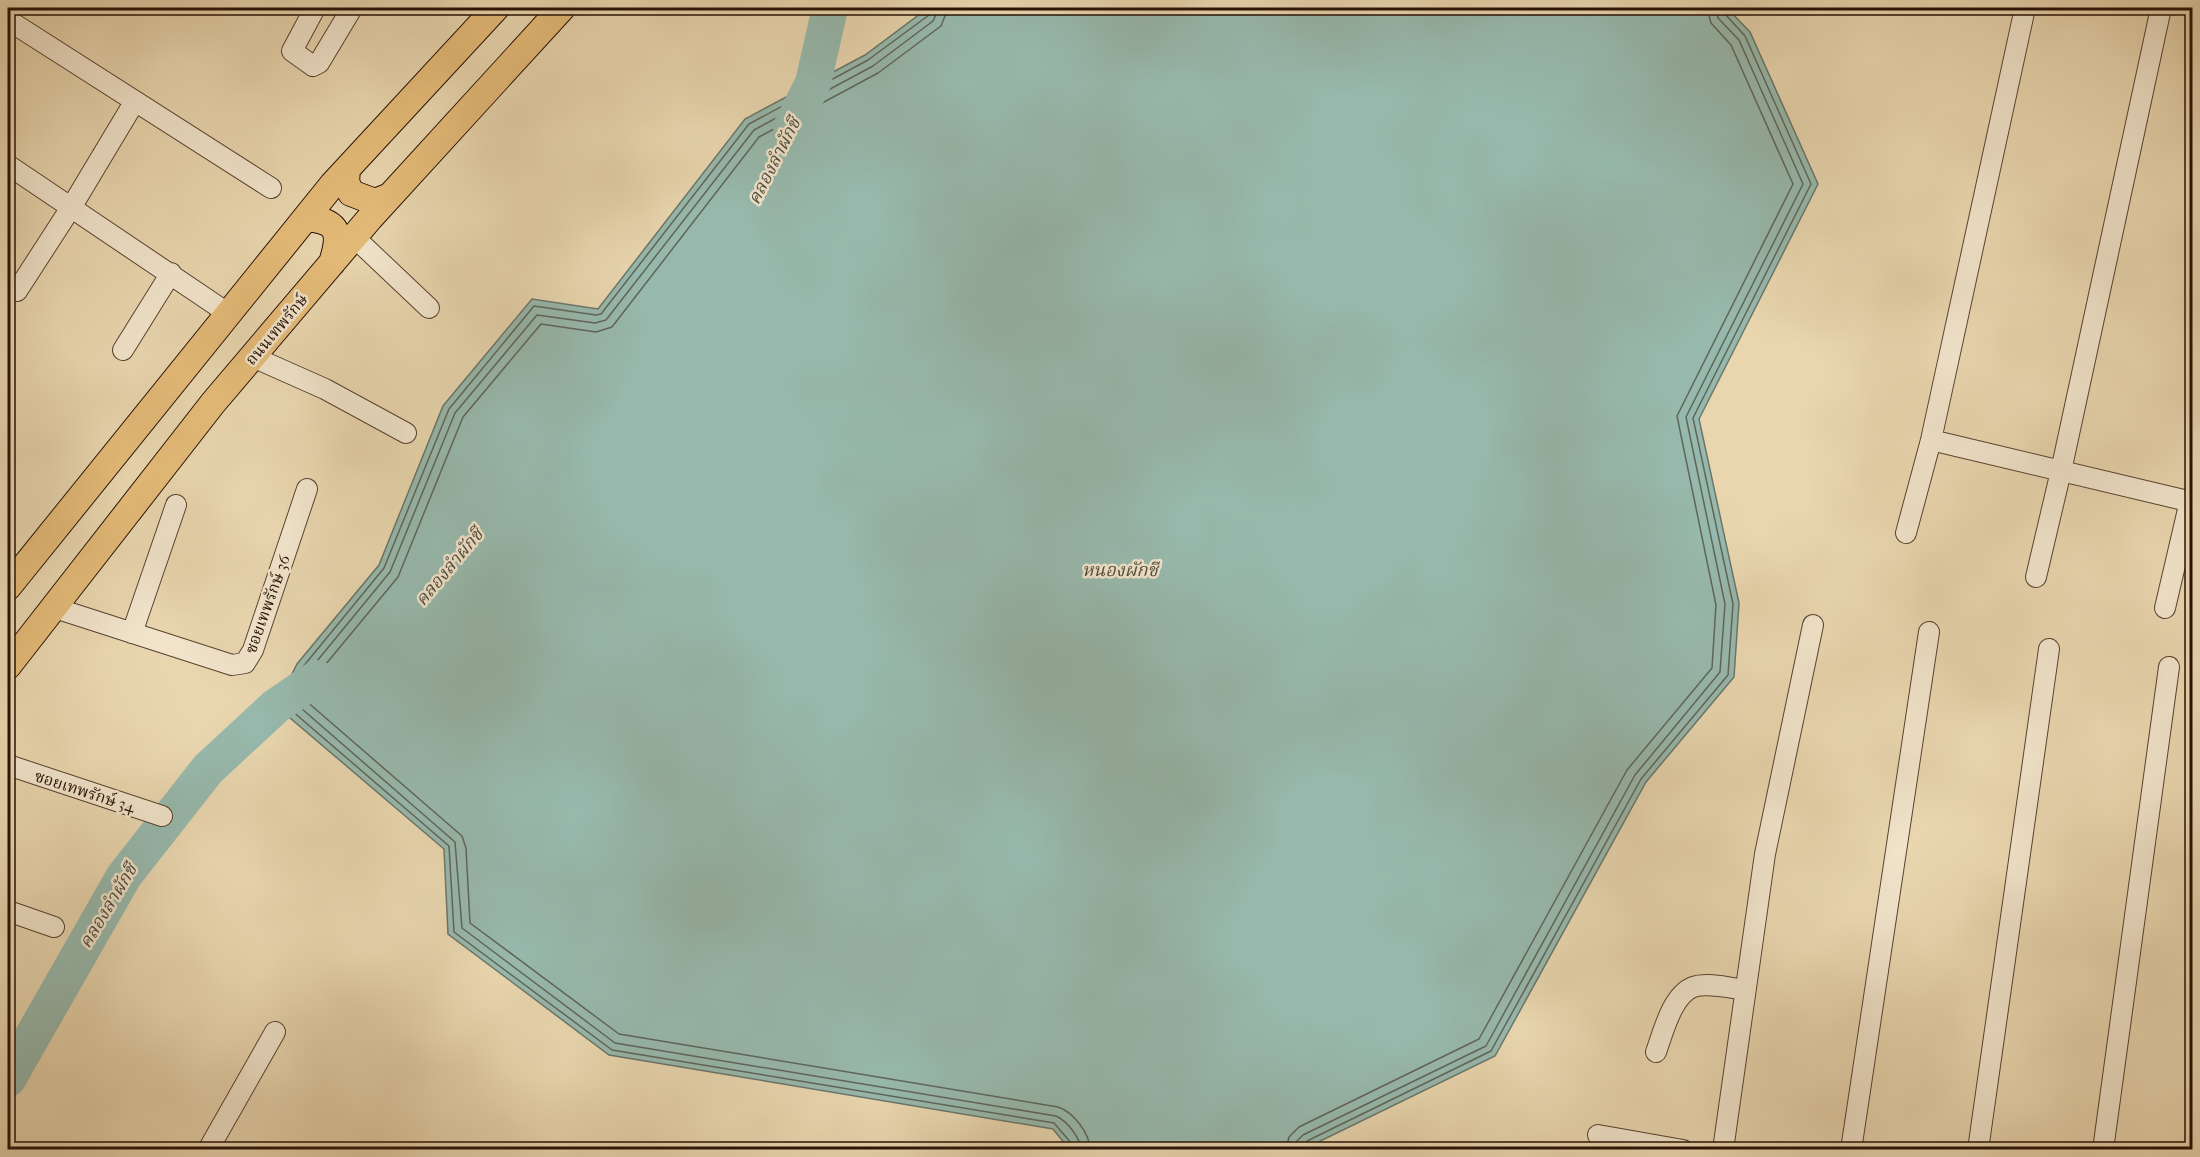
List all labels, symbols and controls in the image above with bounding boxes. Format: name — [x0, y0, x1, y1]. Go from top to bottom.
water label: คลองลำผักชี — [744, 113, 806, 208]
street label: ถนนเทพรักษ์ — [241, 290, 312, 369]
water label: คลองลำผักชี — [411, 523, 489, 610]
street label: ซอยเทพรักษ์ 36 — [241, 552, 294, 656]
water label: หนองผักชี — [1082, 560, 1160, 581]
street label: ซอยเทพรักษ์ 34 — [32, 766, 138, 817]
water label: คลองลำผักชี — [75, 859, 143, 952]

